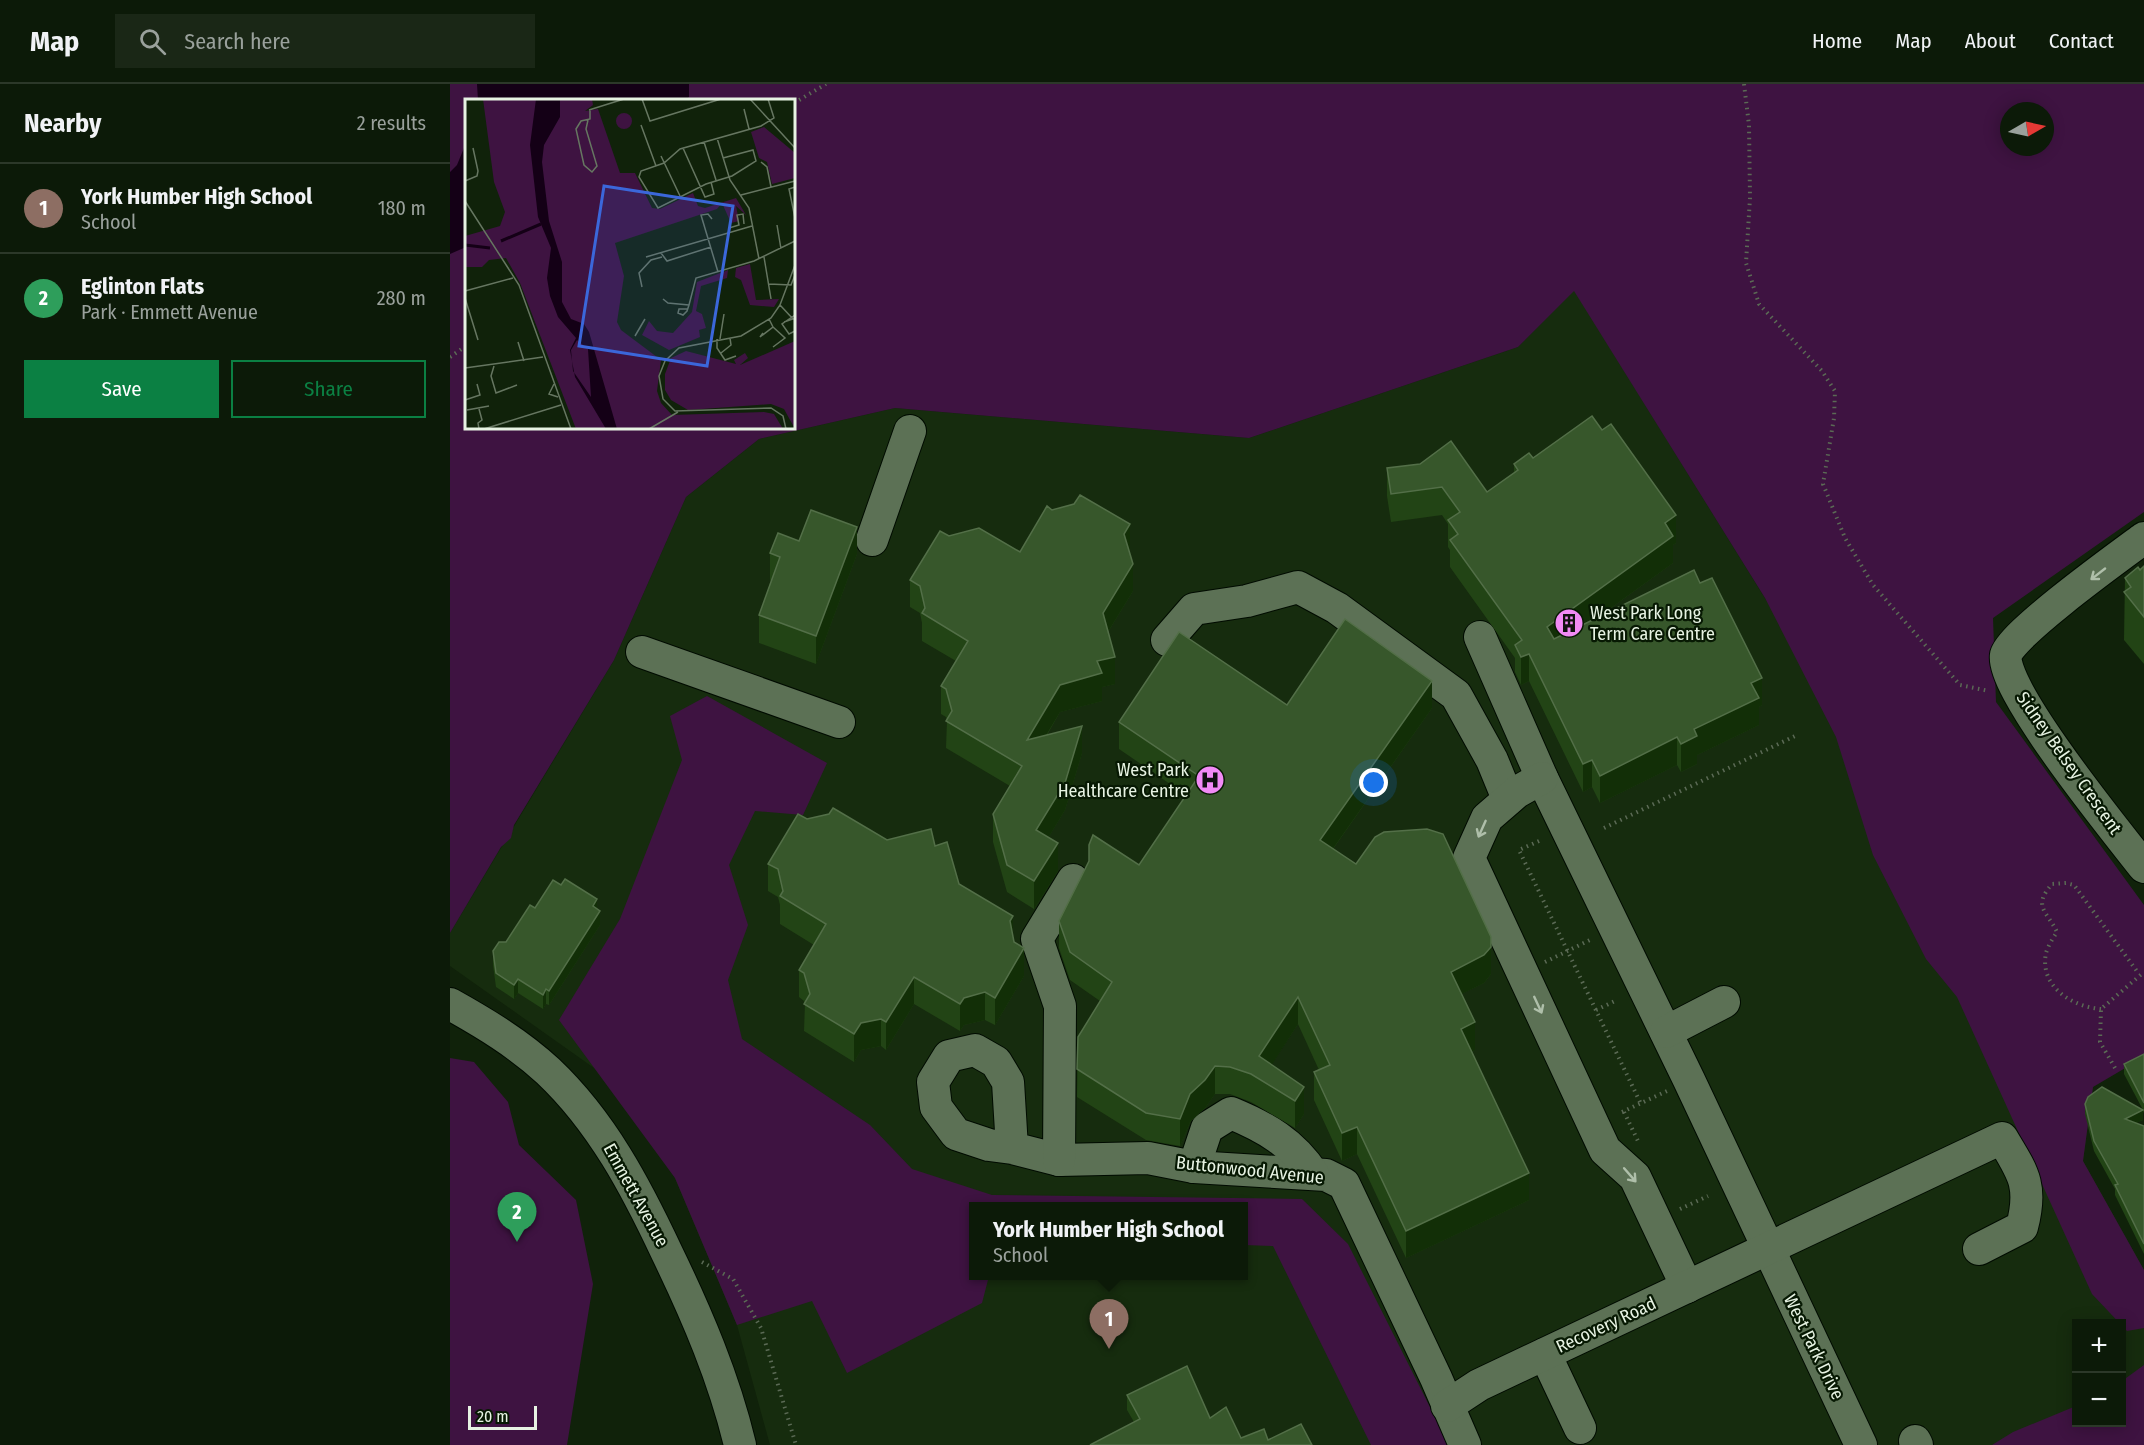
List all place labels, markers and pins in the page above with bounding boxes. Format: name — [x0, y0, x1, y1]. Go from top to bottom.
place label: West Park Long Term Care Centre — [1590, 602, 1715, 645]
building icon: West Park Long Term Care Centre — [1553, 607, 1585, 639]
place label: West Park Healthcare Centre — [1058, 759, 1190, 802]
hospital icon: West Park Healthcare Centre — [1194, 764, 1226, 796]
pin: 2 — [498, 1192, 536, 1242]
pin: 1 — [1090, 1300, 1128, 1349]

